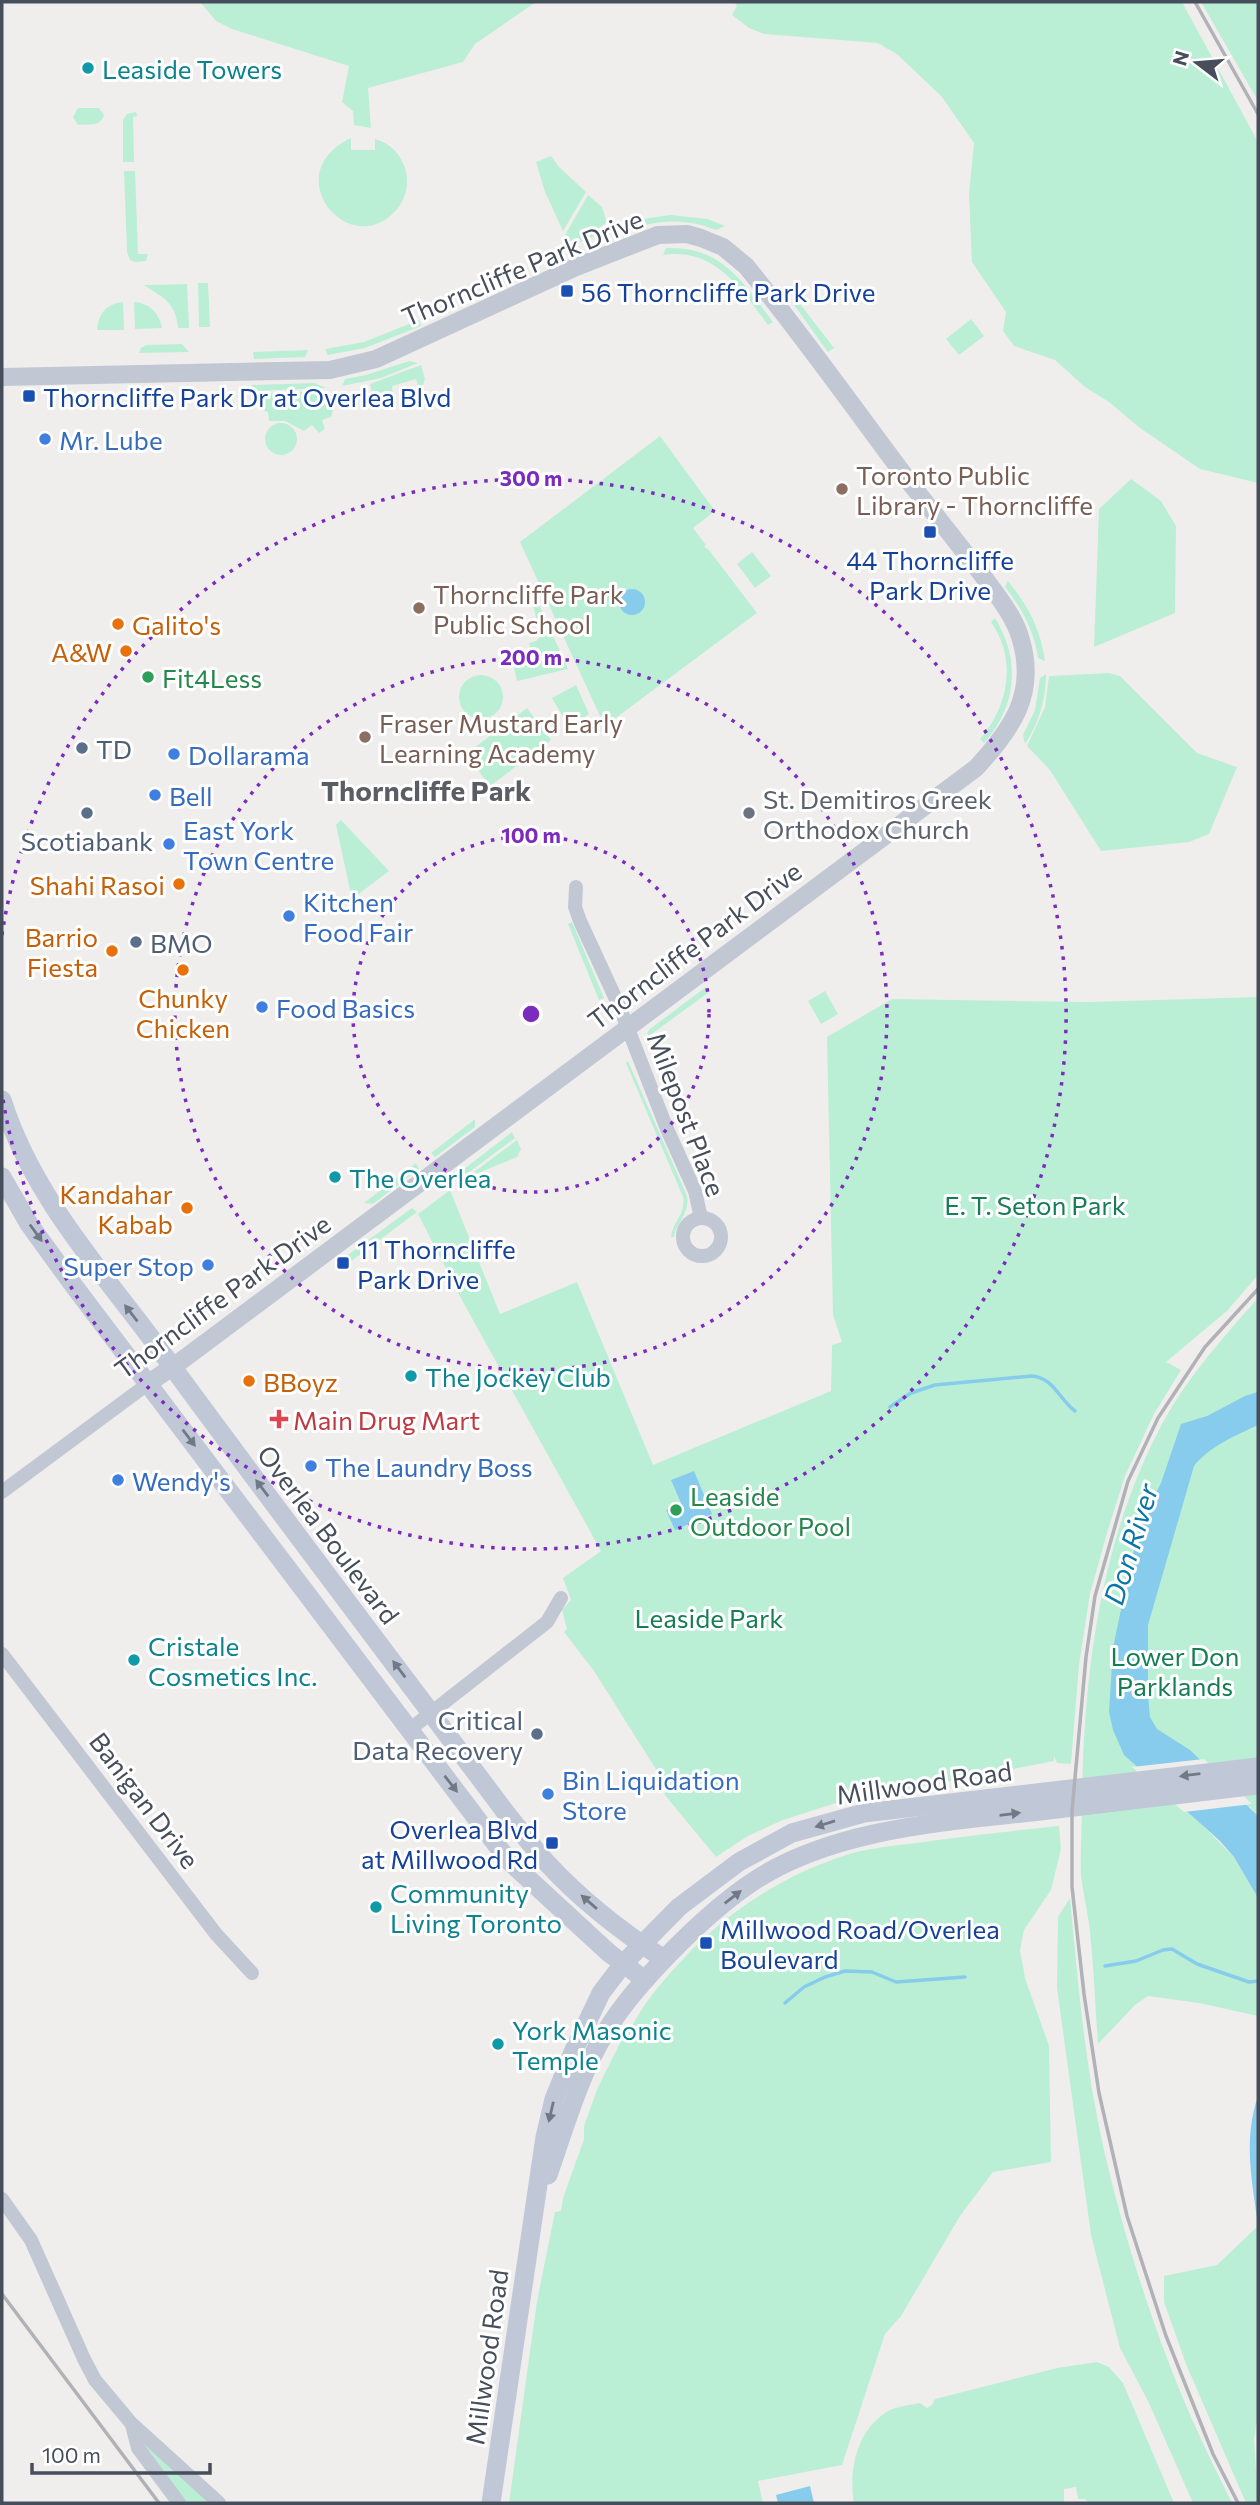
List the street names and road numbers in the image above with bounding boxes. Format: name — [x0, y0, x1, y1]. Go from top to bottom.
street label: Thorncliffe Park Drive — [397, 202, 647, 332]
street label: Thorncliffe Park Drive — [581, 855, 807, 1035]
street label: Milepost Place — [642, 1028, 732, 1200]
street label: Thorncliffe Park Drive — [108, 1207, 336, 1385]
street label: Overlea Boulevard — [252, 1439, 406, 1629]
street label: Banigan Drive — [84, 1726, 206, 1874]
street label: Millwood Road — [834, 1754, 1014, 1810]
street label: Millwood Road — [458, 2267, 514, 2447]

